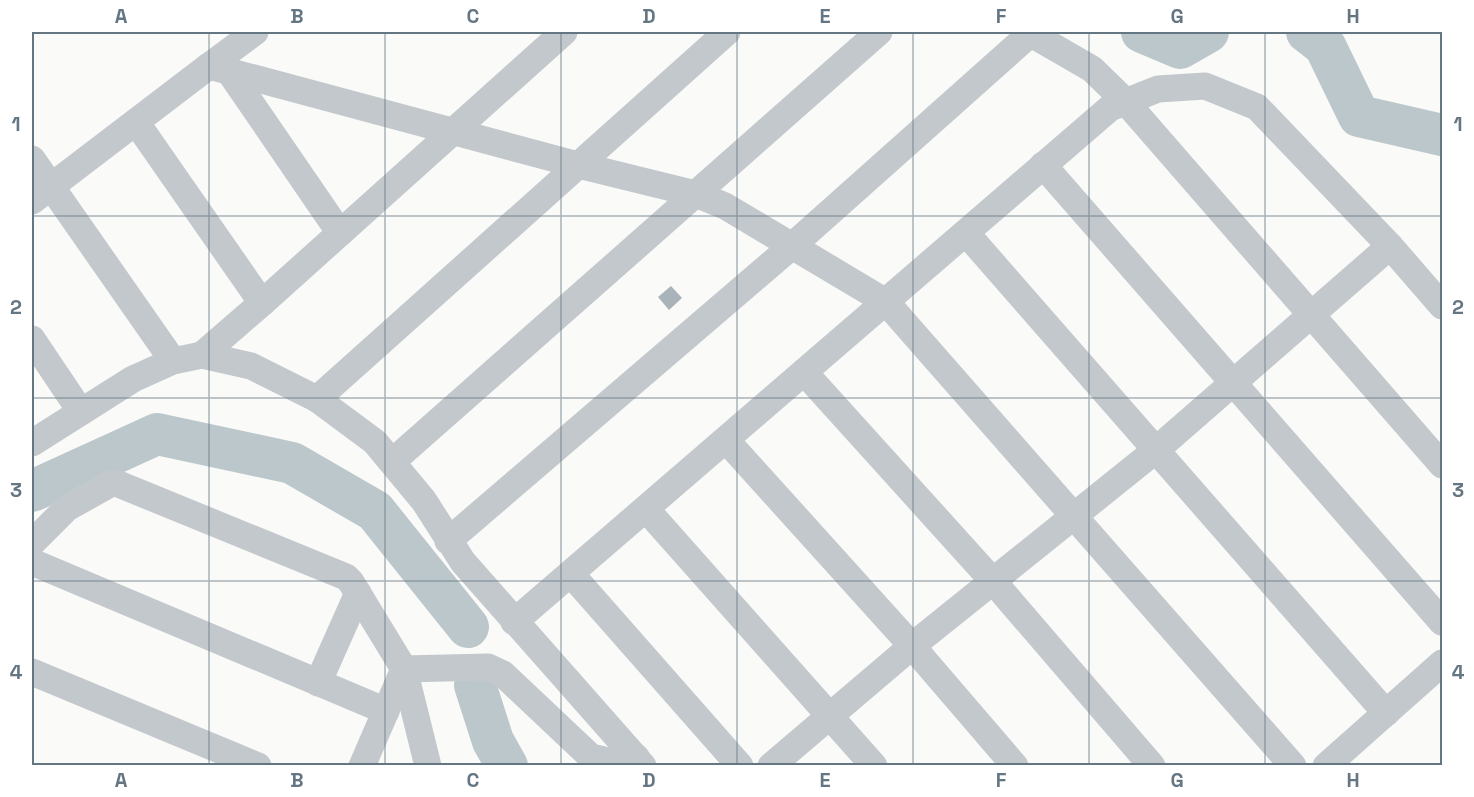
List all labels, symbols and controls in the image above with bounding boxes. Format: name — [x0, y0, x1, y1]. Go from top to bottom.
text: A — [115, 3, 128, 29]
text: B — [290, 3, 304, 29]
text: C — [467, 3, 480, 29]
text: D — [642, 3, 656, 29]
text: E — [819, 3, 831, 29]
text: F — [996, 3, 1007, 29]
text: G — [1170, 3, 1184, 29]
text: H — [1346, 3, 1360, 29]
text: 1 — [11, 111, 21, 137]
text: 1 — [1453, 111, 1463, 137]
text: 2 — [10, 294, 22, 320]
text: 2 — [1452, 294, 1464, 320]
text: 3 — [10, 477, 22, 503]
text: 3 — [1452, 477, 1464, 503]
text: 4 — [10, 659, 23, 685]
text: 4 — [1452, 659, 1465, 685]
text: A — [115, 767, 128, 793]
text: B — [290, 767, 304, 793]
text: C — [467, 767, 480, 793]
text: D — [642, 767, 656, 793]
text: E — [819, 767, 831, 793]
text: F — [996, 767, 1007, 793]
text: G — [1170, 767, 1184, 793]
text: H — [1346, 767, 1360, 793]

